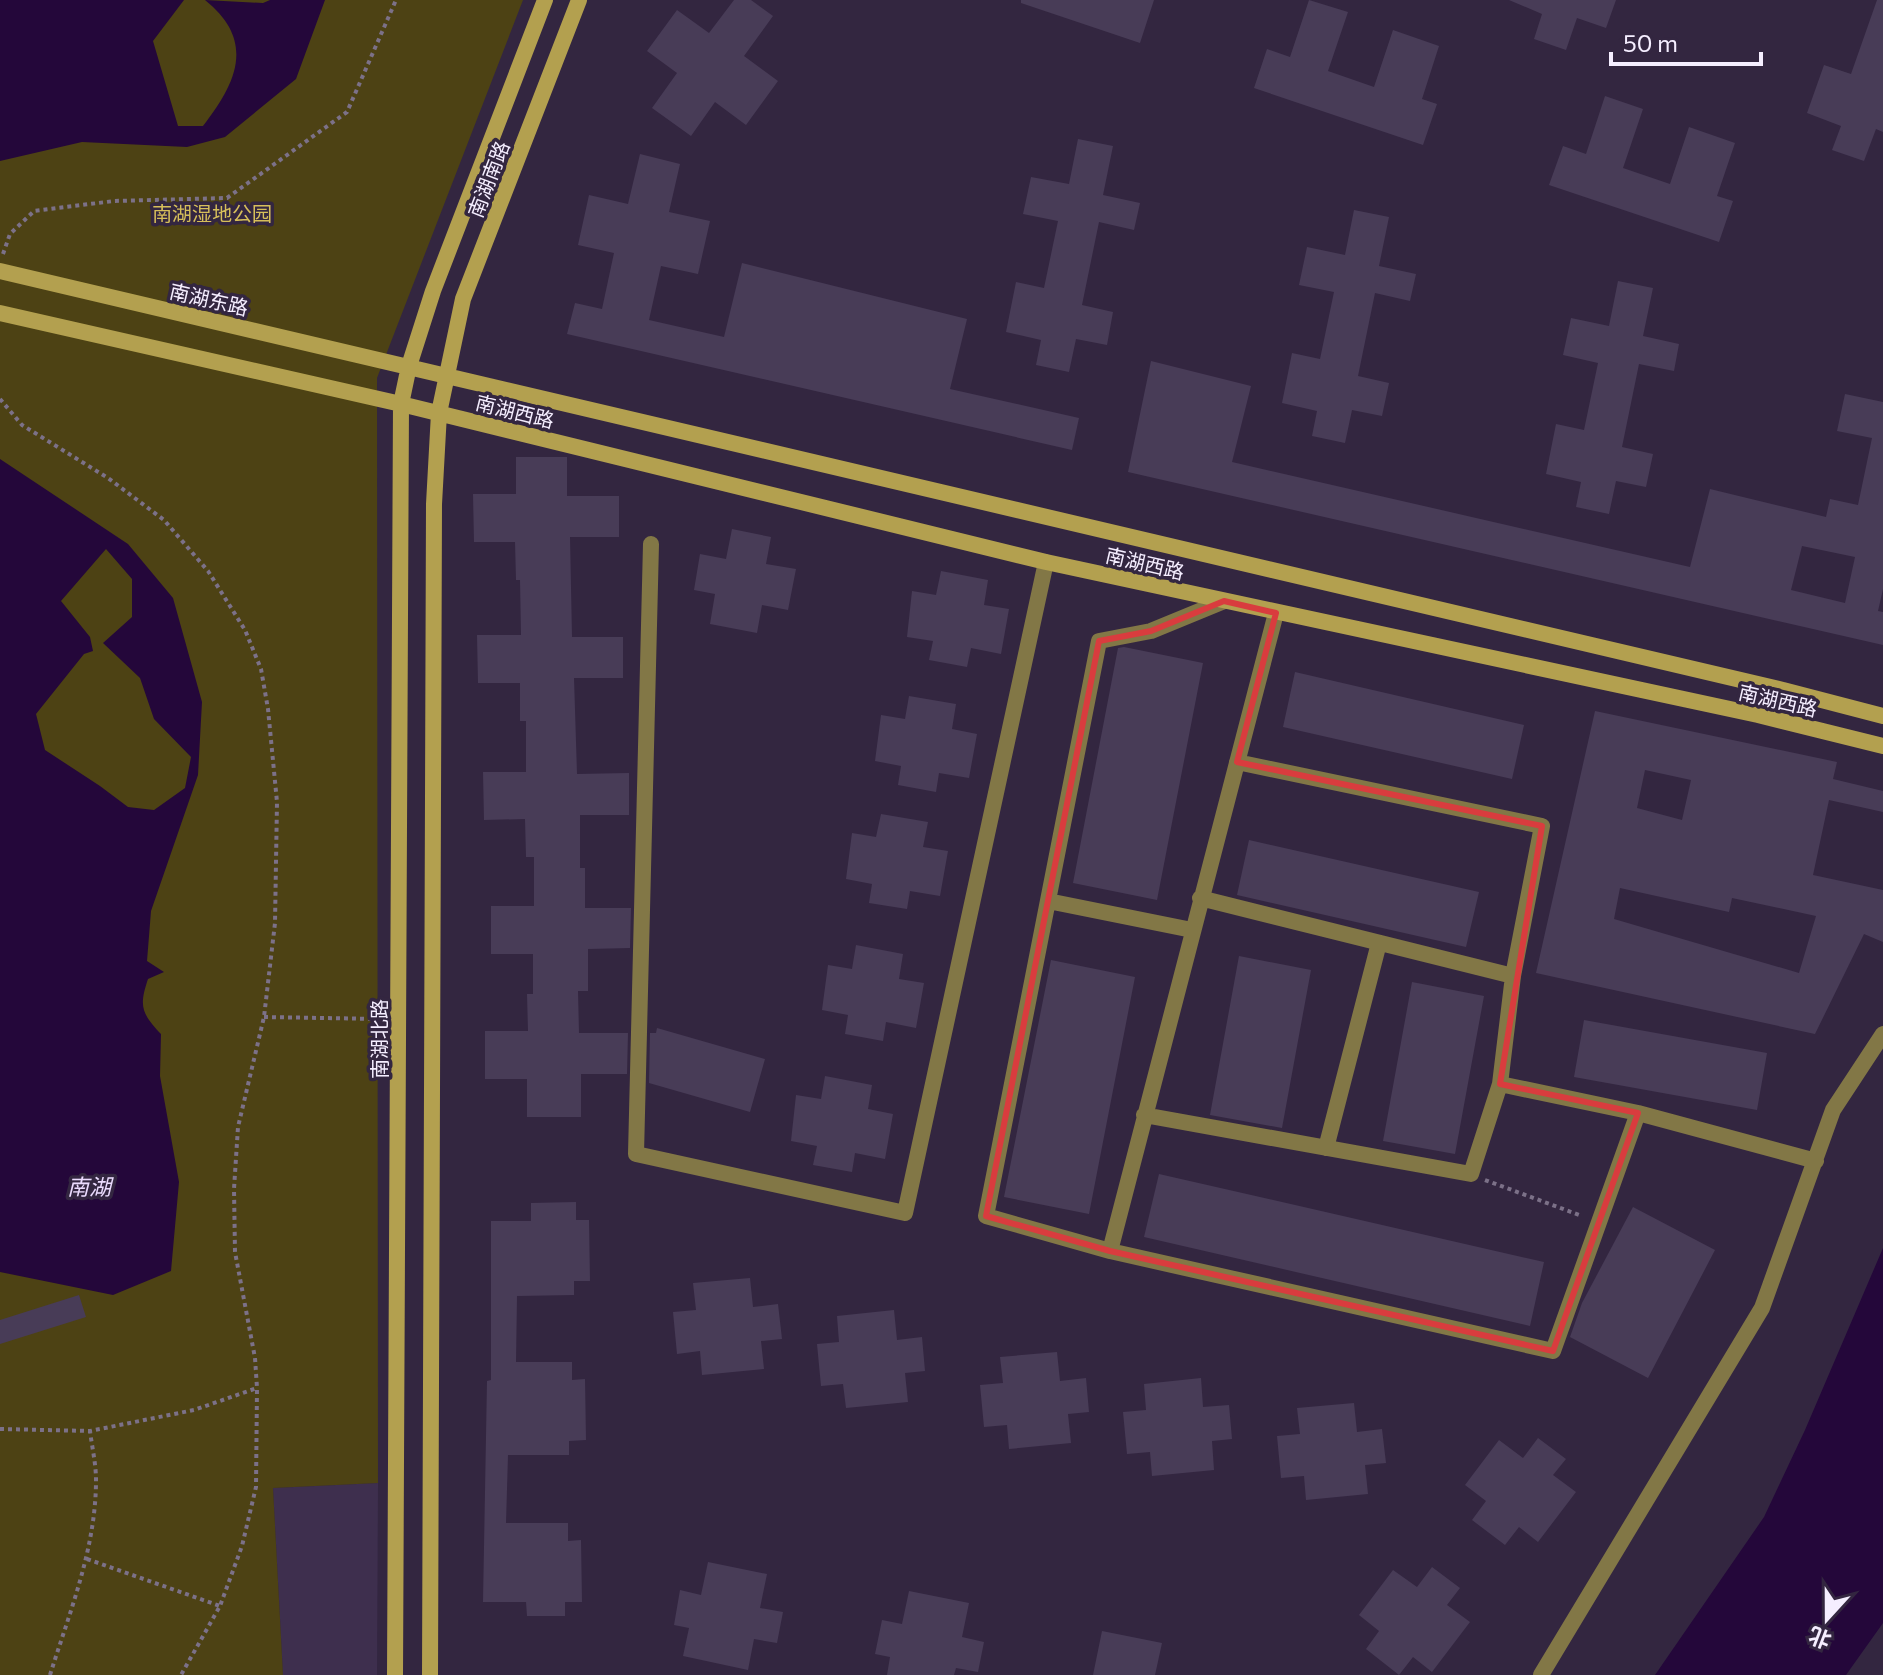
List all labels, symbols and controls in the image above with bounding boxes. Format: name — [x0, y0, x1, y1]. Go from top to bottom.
scale bar — [1611, 16, 1761, 66]
text: 50 m — [1623, 28, 1678, 57]
street label: 南湖南路 — [462, 137, 514, 221]
park label: 南湖湿地公园 — [152, 201, 272, 225]
street label: 南湖东路 — [167, 278, 251, 320]
street label: 南湖西路 — [473, 390, 557, 432]
street label: 南湖西路 — [1103, 542, 1187, 584]
street label: 南湖西路 — [1736, 679, 1820, 721]
street label: 南湖北路 — [367, 999, 391, 1079]
water label: 南湖 — [67, 1173, 114, 1200]
north arrow — [1787, 1579, 1867, 1659]
text: 北 — [1805, 1622, 1835, 1655]

